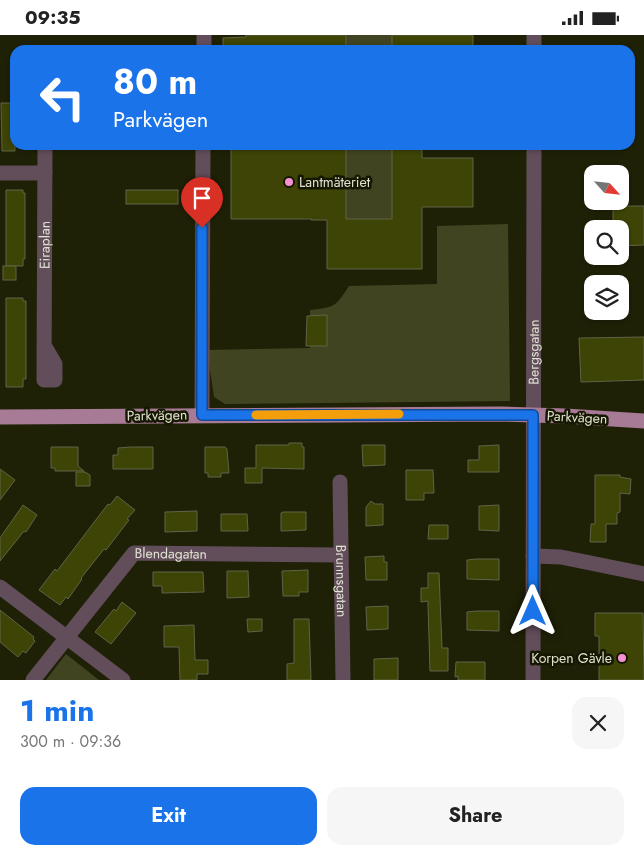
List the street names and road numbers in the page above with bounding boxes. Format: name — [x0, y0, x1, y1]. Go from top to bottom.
street label: Eiraplan — [34, 221, 55, 269]
street label: Bergsgatan — [524, 319, 544, 385]
street label: Parkvägen — [127, 404, 187, 426]
street label: Parkvägen — [546, 405, 608, 429]
street label: Blendagatan — [134, 543, 207, 564]
street label: Brunnsgatan — [331, 545, 352, 617]

